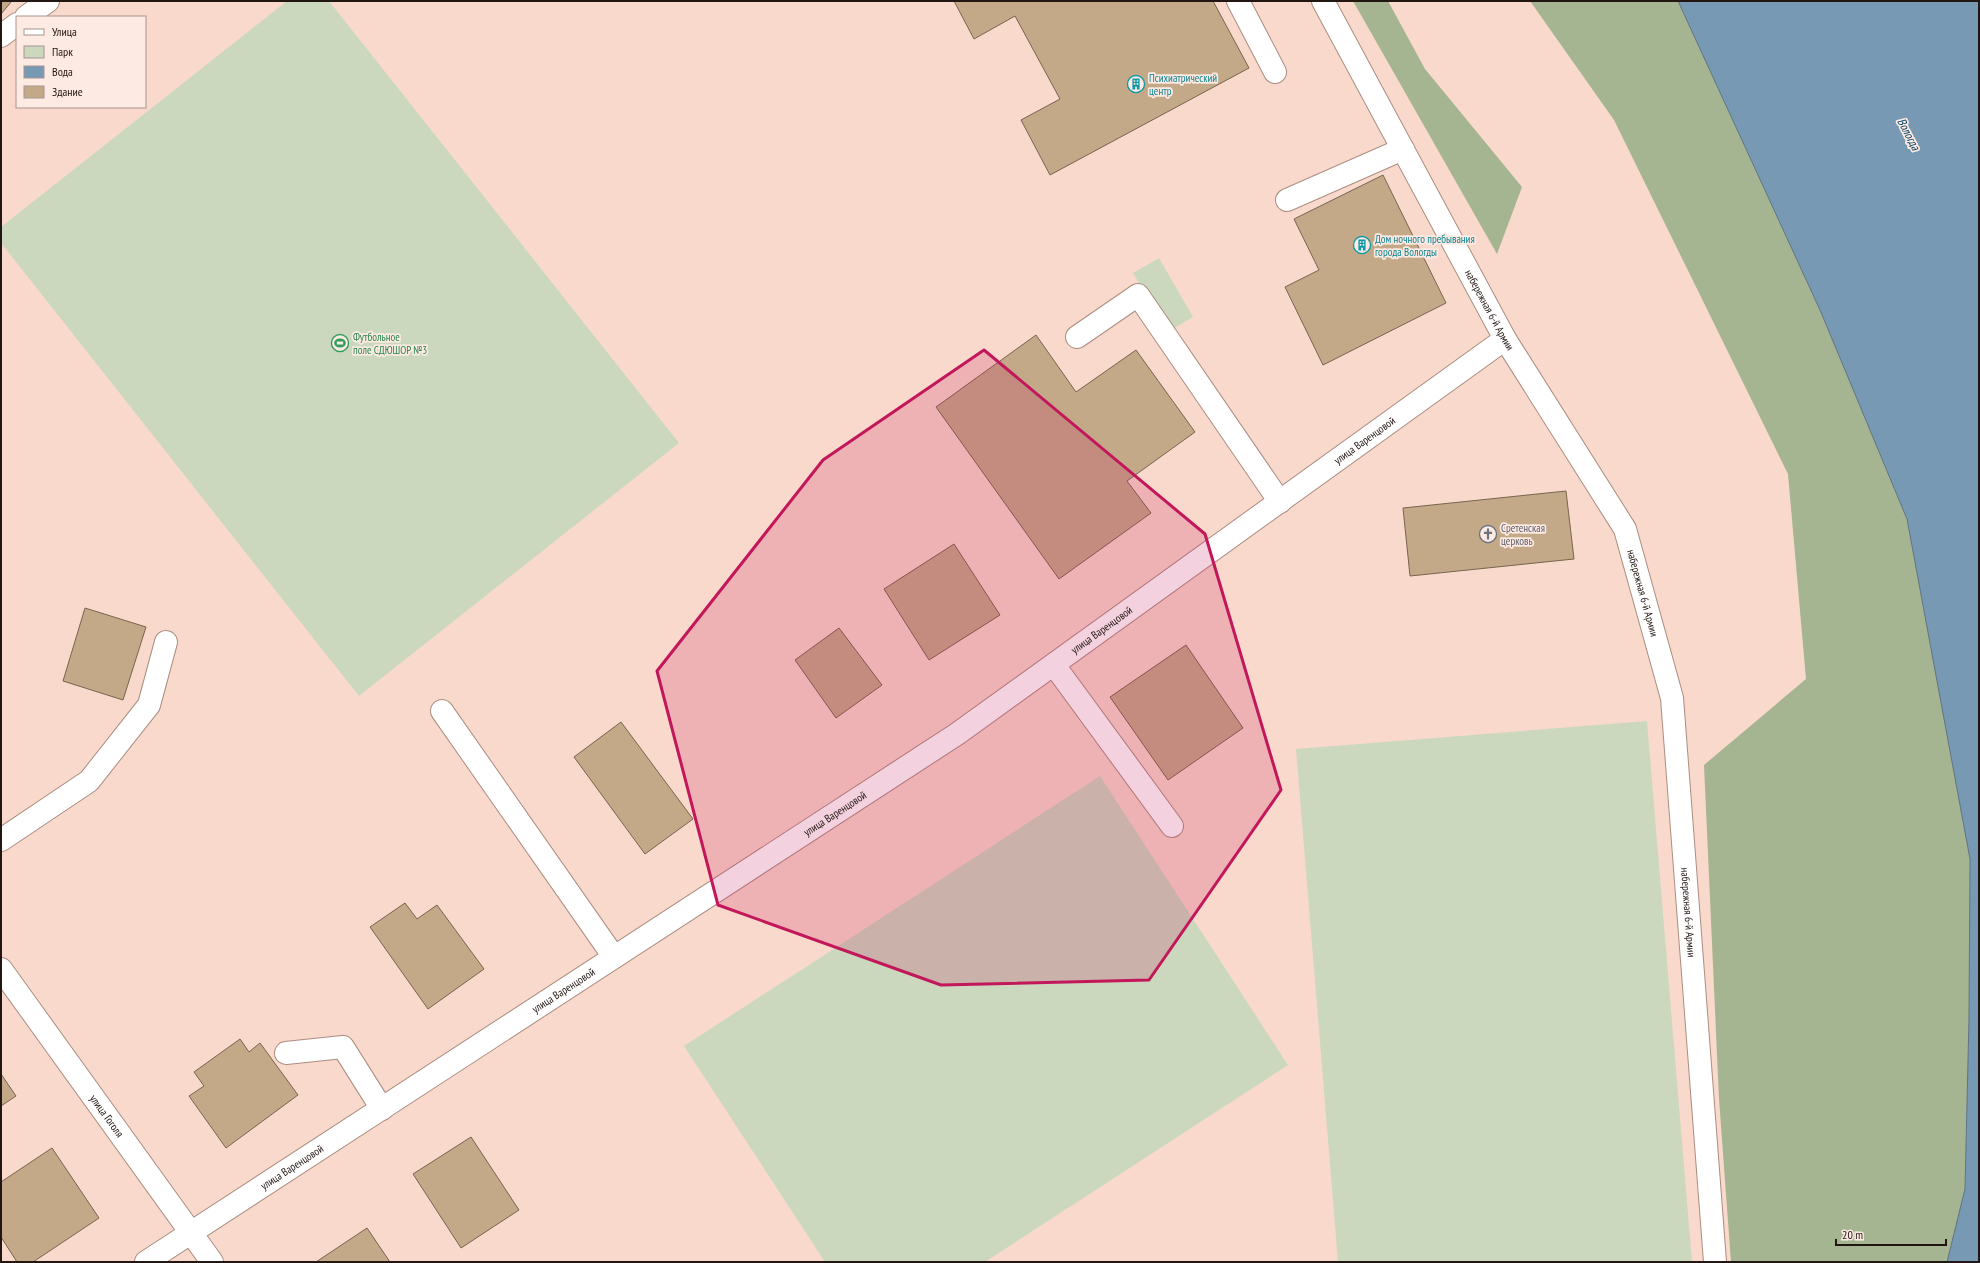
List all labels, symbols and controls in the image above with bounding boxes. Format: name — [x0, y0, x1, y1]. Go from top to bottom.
legend — [16, 16, 146, 108]
text: Улица — [52, 24, 77, 39]
text: Парк — [52, 44, 73, 59]
text: Вода — [52, 64, 73, 79]
place label: Психиатрический центр — [1149, 71, 1217, 98]
building icon: Психиатрический центр — [1126, 74, 1146, 94]
text: Здание — [52, 84, 83, 99]
water label: Вологда — [1894, 115, 1924, 154]
place label: Дом ночного пребывания города Вологды — [1375, 232, 1475, 259]
building icon: Дом ночного пребывания города Вологды — [1352, 235, 1372, 255]
street label: набережная 6-й Армии — [1462, 267, 1517, 353]
place label: Футбольное поле СДЮШОР №3 — [353, 330, 427, 357]
sports icon: Футбольное поле СДЮШОР №3 — [330, 333, 350, 353]
street label: улица Варенцовой — [1331, 413, 1398, 467]
place label: Сретенская церковь — [1501, 521, 1545, 548]
church icon: Сретенская церковь — [1478, 524, 1498, 544]
street label: набережная 6-й Армии — [1624, 548, 1662, 638]
street label: улица Варенцовой — [1068, 603, 1135, 657]
street label: улица Варенцовой — [801, 788, 869, 839]
street label: набережная 6-й Армии — [1678, 867, 1699, 958]
street label: улица Варенцовой — [529, 965, 598, 1016]
street label: улица Гоголя — [87, 1092, 127, 1140]
street label: улица Варенцовой — [258, 1141, 326, 1193]
scale bar — [1836, 1221, 1946, 1247]
text: 20 m — [1842, 1227, 1863, 1242]

